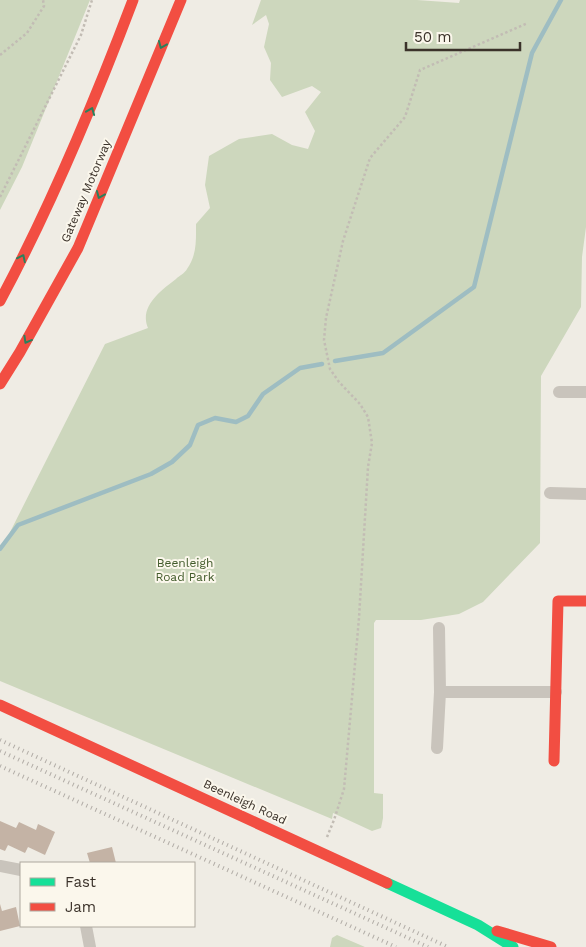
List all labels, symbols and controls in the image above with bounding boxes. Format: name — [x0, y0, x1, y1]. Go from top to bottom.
scale bar — [406, 20, 520, 52]
text: 50 m — [414, 28, 451, 46]
one-way arrow — [158, 40, 169, 49]
one-way arrow — [85, 107, 95, 116]
street label: Gateway Motorway — [58, 137, 114, 244]
one-way arrow — [96, 190, 106, 199]
one-way arrow — [16, 254, 26, 263]
one-way arrow — [23, 335, 33, 344]
park label: Beenleigh Road Park — [155, 556, 215, 584]
street label: Beenleigh Road — [201, 777, 289, 827]
legend — [20, 862, 195, 927]
text: Fast — [65, 873, 97, 891]
text: Jam — [65, 898, 96, 916]

